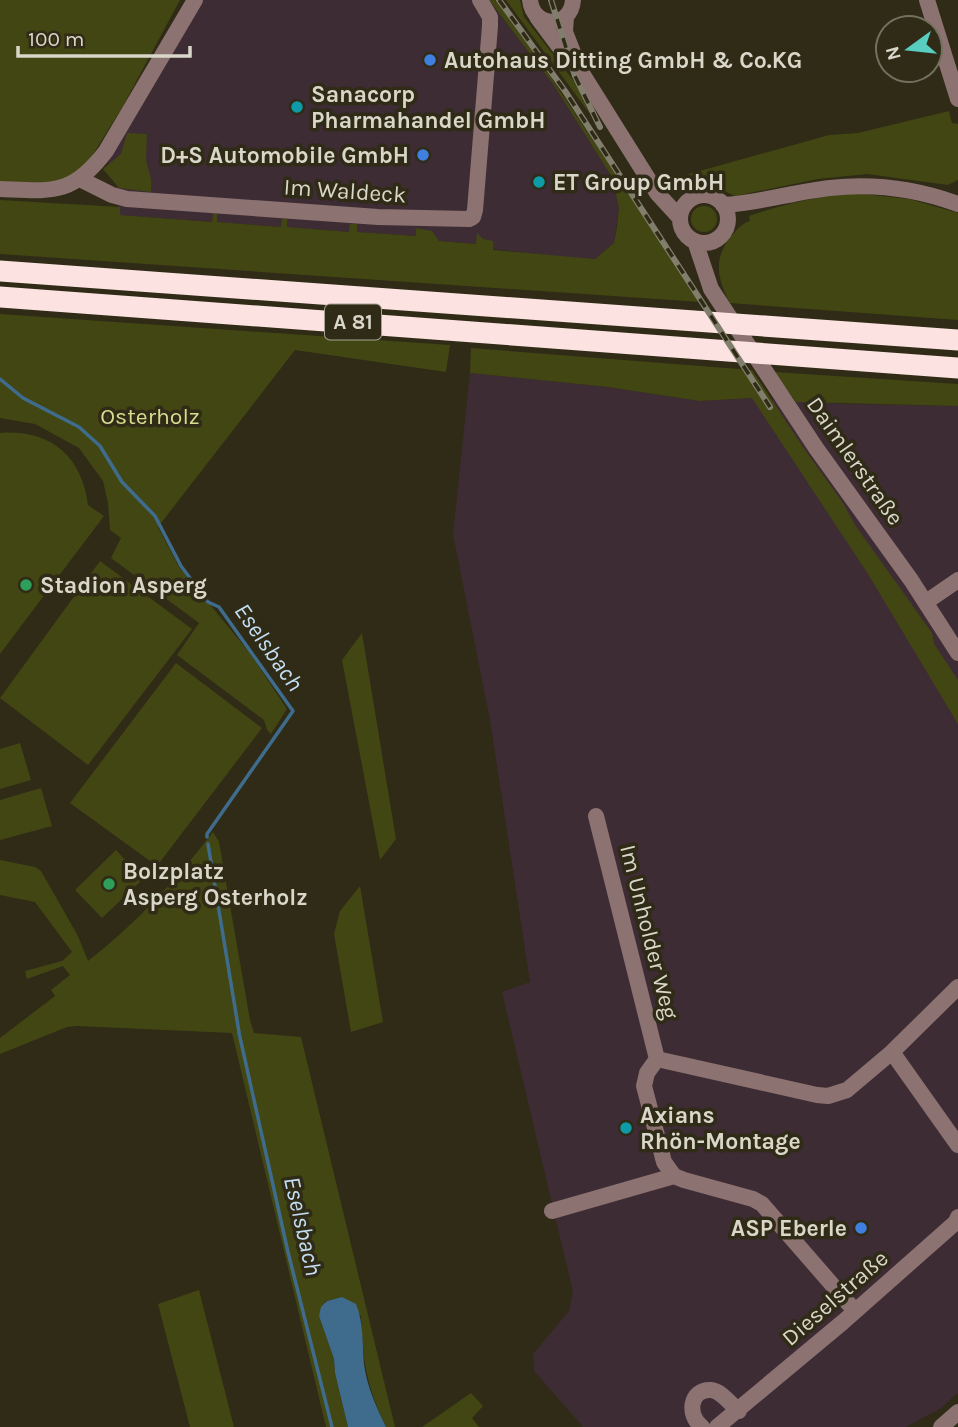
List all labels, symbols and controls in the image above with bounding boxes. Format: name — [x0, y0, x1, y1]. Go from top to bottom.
scale bar — [18, 14, 189, 58]
north arrow — [874, 14, 944, 84]
text: 100 m — [28, 27, 85, 51]
text: N — [881, 44, 906, 63]
place label: Autohaus Ditting GmbH & Co.KG — [444, 47, 802, 74]
marker: Autohaus Ditting GmbH & Co.KG — [422, 52, 438, 68]
place label: Sanacorp Pharmahandel GmbH — [311, 81, 545, 134]
marker: Sanacorp Pharmahandel GmbH — [289, 99, 305, 115]
place label: D+S Automobile GmbH — [160, 142, 409, 169]
marker: D+S Automobile GmbH — [415, 147, 431, 163]
place label: ET Group GmbH — [553, 169, 724, 196]
street label: Im Waldeck — [283, 173, 407, 209]
marker: ET Group GmbH — [531, 174, 547, 190]
road number: A 81 — [325, 304, 381, 340]
street label: Daimlerstraße — [801, 392, 909, 530]
park label: Osterholz — [100, 403, 200, 430]
place label: Stadion Asperg — [40, 572, 207, 599]
marker: Stadion Asperg — [18, 577, 34, 593]
water label: Eselsbach — [229, 598, 309, 696]
street label: Im Unholder Weg — [614, 842, 684, 1022]
place label: Bolzplatz Asperg Osterholz — [123, 858, 308, 911]
marker: Bolzplatz Asperg Osterholz — [101, 876, 117, 892]
place label: Axians Rhön-Montage — [640, 1102, 801, 1155]
marker: Axians Rhön-Montage — [618, 1120, 634, 1136]
water label: Eselsbach — [278, 1174, 328, 1278]
place label: ASP Eberle — [731, 1215, 847, 1242]
marker: ASP Eberle — [853, 1220, 869, 1236]
street label: Dieselstraße — [776, 1245, 894, 1351]

